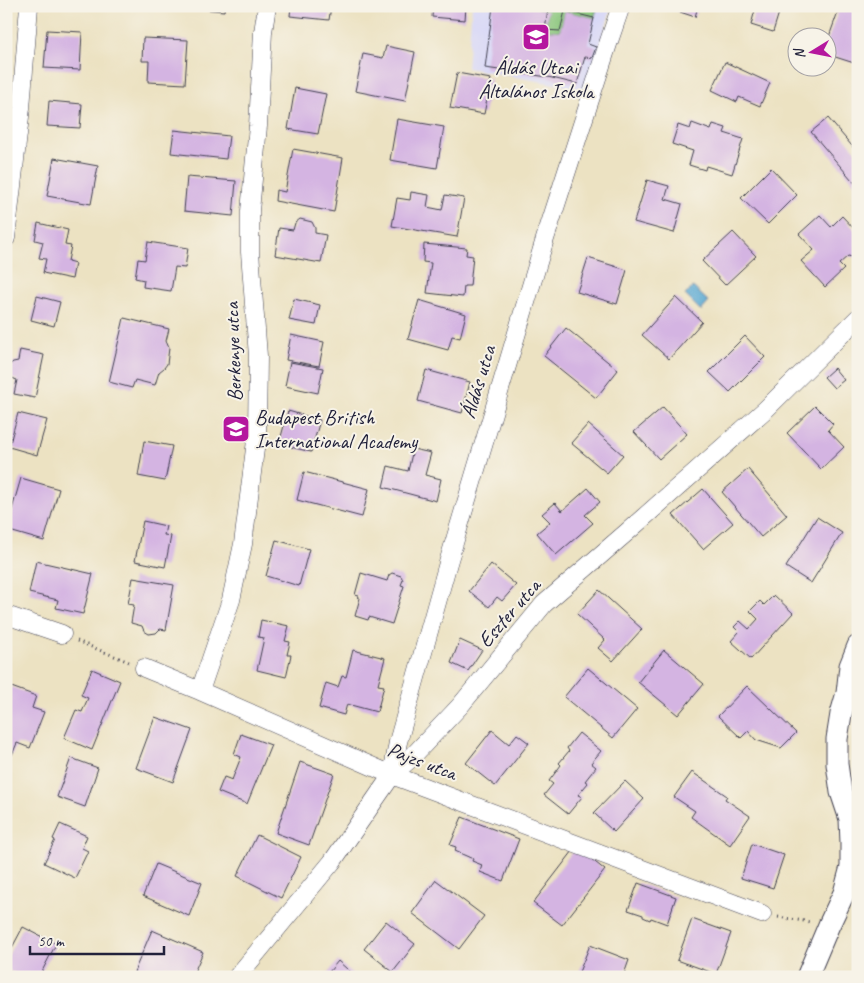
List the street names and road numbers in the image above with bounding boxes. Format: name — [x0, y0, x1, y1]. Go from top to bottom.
street label: Berkenye utca — [218, 300, 248, 402]
street label: Áldás utca — [455, 341, 502, 422]
street label: Eszter utca — [472, 572, 547, 653]
street label: Pajzs utca — [384, 736, 462, 787]

